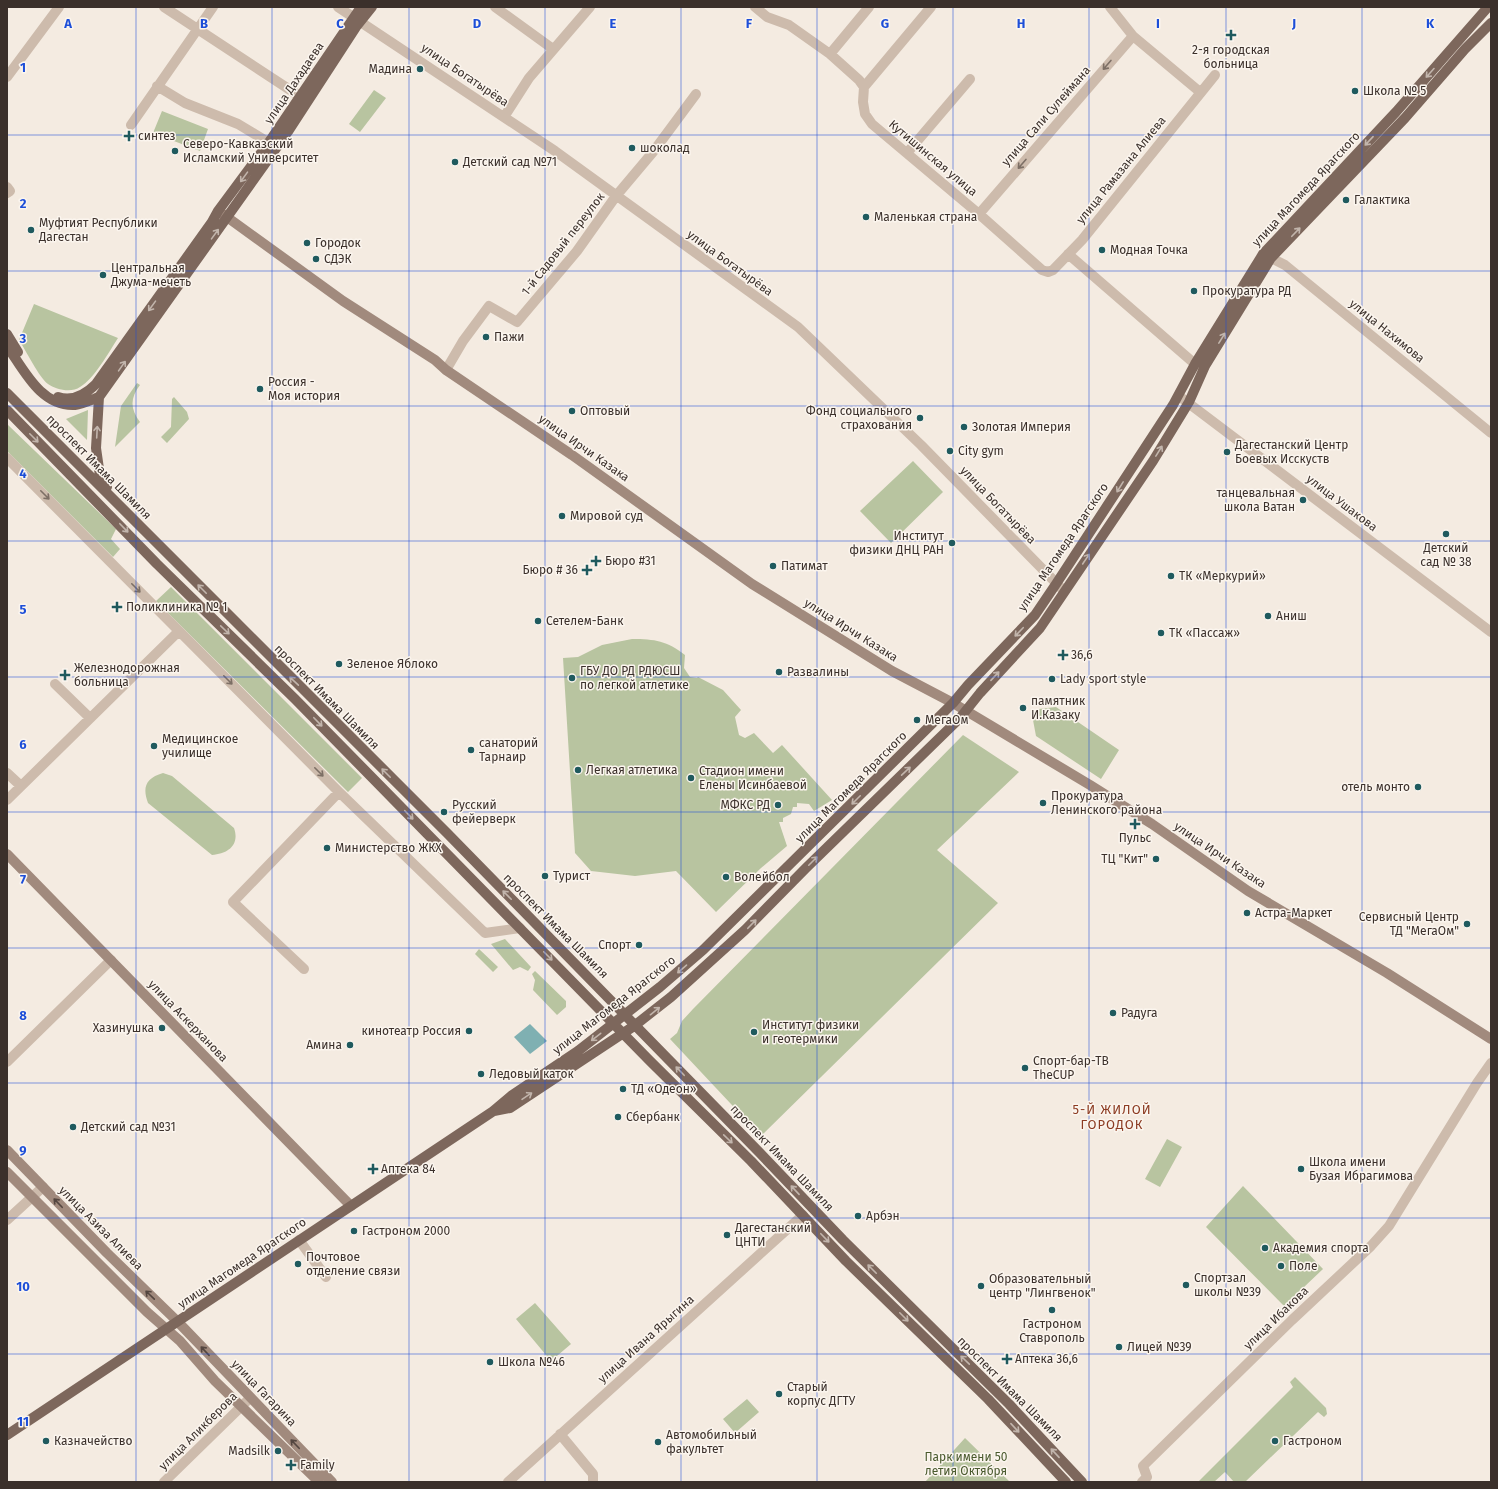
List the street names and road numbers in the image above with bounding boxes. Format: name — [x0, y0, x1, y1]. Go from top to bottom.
street label: улица Дахадаева — [261, 39, 327, 127]
street label: улица Богатырёва — [419, 41, 511, 109]
street label: улица Сали Сулеймана — [999, 63, 1093, 169]
street label: улица Рамазана Алиева — [1073, 114, 1169, 226]
street label: Кутишинская улица — [886, 117, 980, 199]
street label: улица Магомеда Ярагского — [1249, 129, 1363, 249]
street label: 1-й Садовый переулок — [519, 189, 608, 298]
street label: улица Богатырёва — [684, 227, 776, 299]
street label: улица Нахимова — [1347, 296, 1427, 366]
street label: улица Ирчи Казака — [536, 411, 632, 485]
street label: проспект Имама Шамиля — [44, 412, 154, 522]
street label: улица Богатырёва — [957, 463, 1039, 547]
street label: улица Ушакова — [1304, 472, 1380, 534]
street label: улица Магомеда Ярагского — [1015, 480, 1111, 614]
street label: улица Ирчи Казака — [802, 596, 900, 664]
street label: проспект Имама Шамиля — [272, 642, 382, 752]
street label: улица Магомеда Ярагского — [792, 728, 910, 846]
street label: улица Ирчи Казака — [1172, 819, 1268, 891]
street label: проспект Имама Шамиля — [501, 871, 611, 981]
street label: улица Магомеда Ярагского — [550, 953, 678, 1057]
street label: улица Аскерханова — [145, 977, 231, 1065]
street label: проспект Имама Шамиля — [728, 1102, 836, 1214]
street label: улица Азиза Алиева — [56, 1183, 146, 1273]
street label: улица Магомеда Ярагского — [175, 1215, 309, 1311]
street label: улица Ибакова — [1241, 1284, 1311, 1352]
street label: улица Ивана Ярыгина — [595, 1292, 697, 1386]
street label: проспект Имама Шамиля — [955, 1334, 1065, 1444]
street label: улица Гагарина — [229, 1357, 299, 1429]
street label: улица Аликберова — [156, 1389, 240, 1473]

